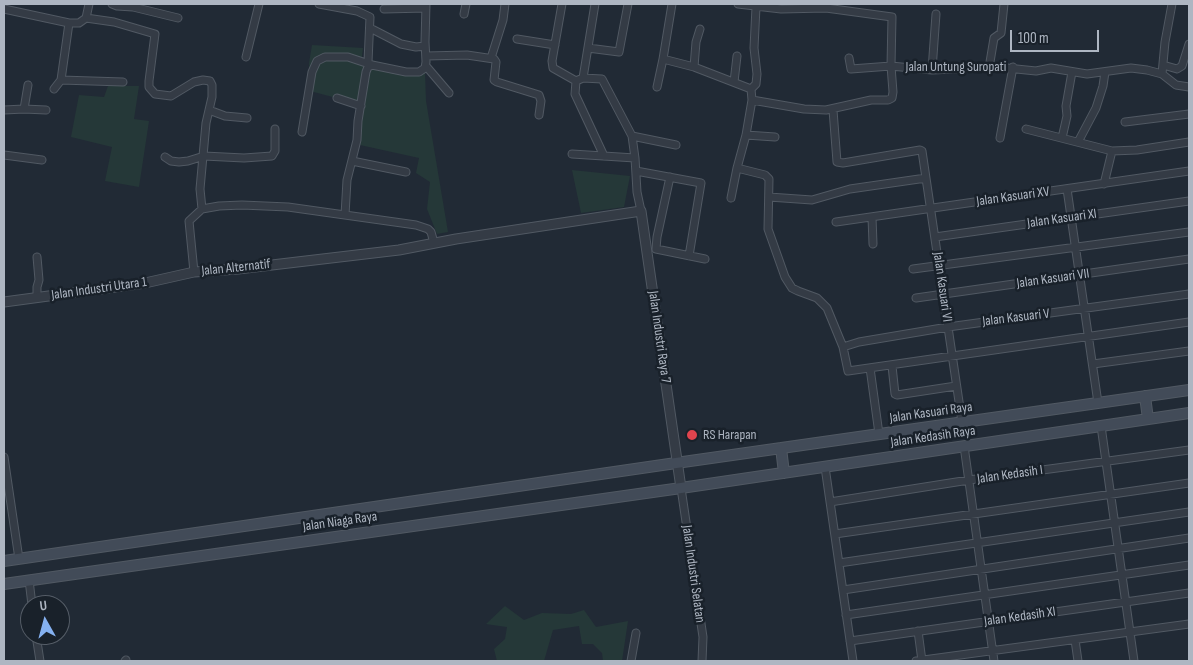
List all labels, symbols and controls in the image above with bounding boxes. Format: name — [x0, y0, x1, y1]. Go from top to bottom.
scale bar — [1013, 20, 1102, 52]
text: 100 m — [1018, 29, 1049, 48]
street label: Jalan Untung Suropati — [906, 59, 1006, 75]
street label: Jalan Kasuari XV — [975, 184, 1051, 210]
street label: Jalan Kasuari XI — [1026, 206, 1098, 232]
street label: Jalan Kasuari VI — [929, 251, 955, 323]
street label: Jalan Alternatif — [201, 256, 271, 280]
street label: Jalan Kasuari VII — [1016, 266, 1090, 292]
street label: Jalan Industri Utara 1 — [50, 274, 148, 304]
street label: Jalan Industri Raya 7 — [644, 290, 674, 384]
street label: Jalan Kasuari V — [981, 306, 1051, 330]
street label: Jalan Kasuari Raya — [889, 399, 973, 427]
street label: Jalan Kedasih Raya — [890, 423, 976, 451]
place label: RS Harapan — [703, 427, 757, 443]
marker: RS Harapan — [685, 428, 699, 442]
street label: Jalan Kedasih I — [976, 462, 1044, 488]
street label: Jalan Niaga Raya — [302, 508, 378, 536]
street label: Jalan Industri Selatan — [678, 524, 708, 624]
north arrow — [20, 595, 70, 645]
text: U — [39, 597, 48, 614]
street label: Jalan Kedasih XI — [983, 604, 1057, 630]

